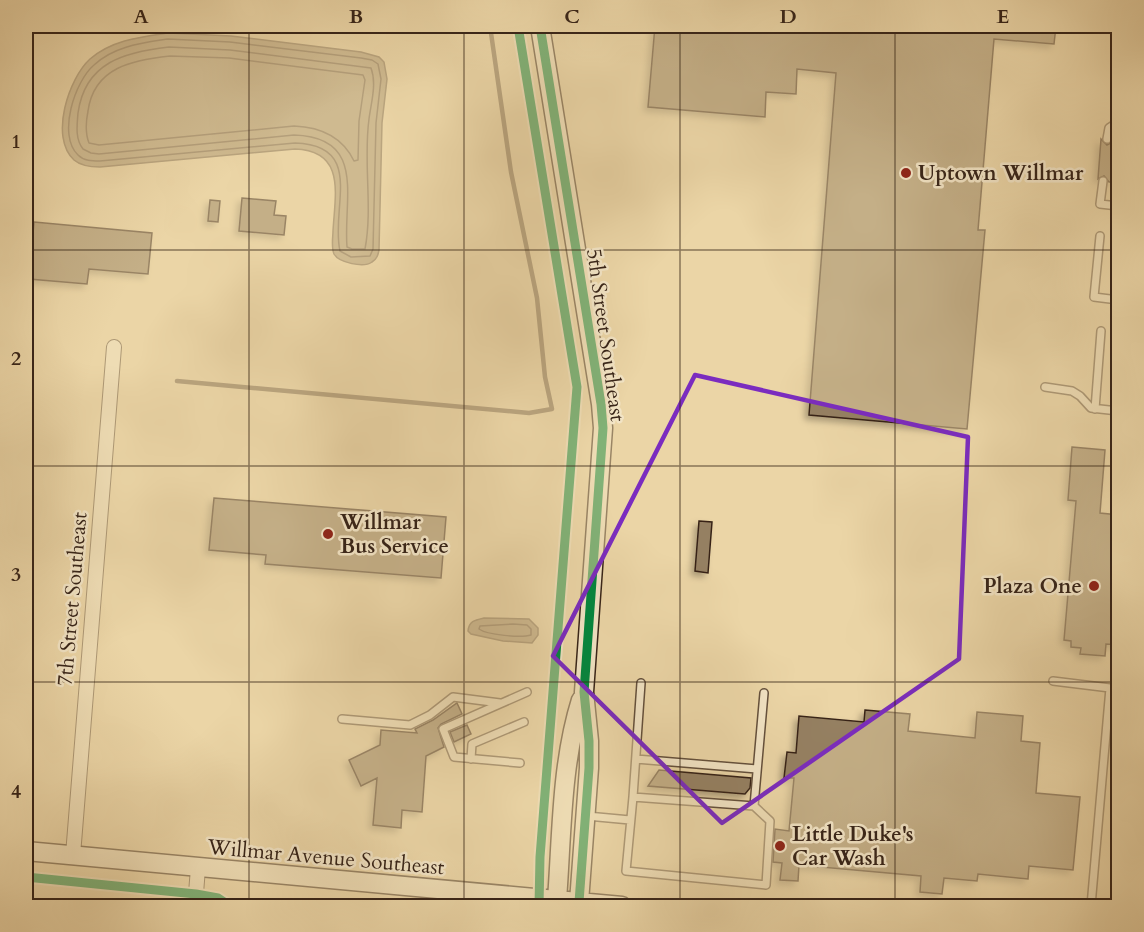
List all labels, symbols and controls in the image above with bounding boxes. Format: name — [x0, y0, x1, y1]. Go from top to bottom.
text: A — [133, 3, 149, 30]
text: B — [349, 3, 363, 30]
text: C — [564, 3, 580, 30]
text: D — [779, 3, 797, 30]
text: E — [997, 3, 1009, 30]
text: 1 — [11, 128, 21, 155]
place label: Uptown Willmar — [918, 159, 1084, 188]
marker: Uptown Willmar — [899, 166, 913, 180]
street label: 5th Street Southeast — [579, 247, 632, 424]
text: 2 — [11, 345, 21, 372]
place label: Willmar Bus Service — [339, 508, 449, 561]
street label: 7th Street Southeast — [50, 510, 95, 687]
marker: Willmar Bus Service — [321, 527, 335, 541]
text: 3 — [11, 561, 21, 588]
place label: Plaza One — [983, 572, 1082, 601]
marker: Plaza One — [1087, 579, 1101, 593]
text: 4 — [11, 778, 21, 805]
place label: Little Duke's Car Wash — [792, 820, 914, 873]
street label: Willmar Avenue Southeast — [205, 833, 446, 882]
marker: Little Duke's Car Wash — [773, 839, 787, 853]

